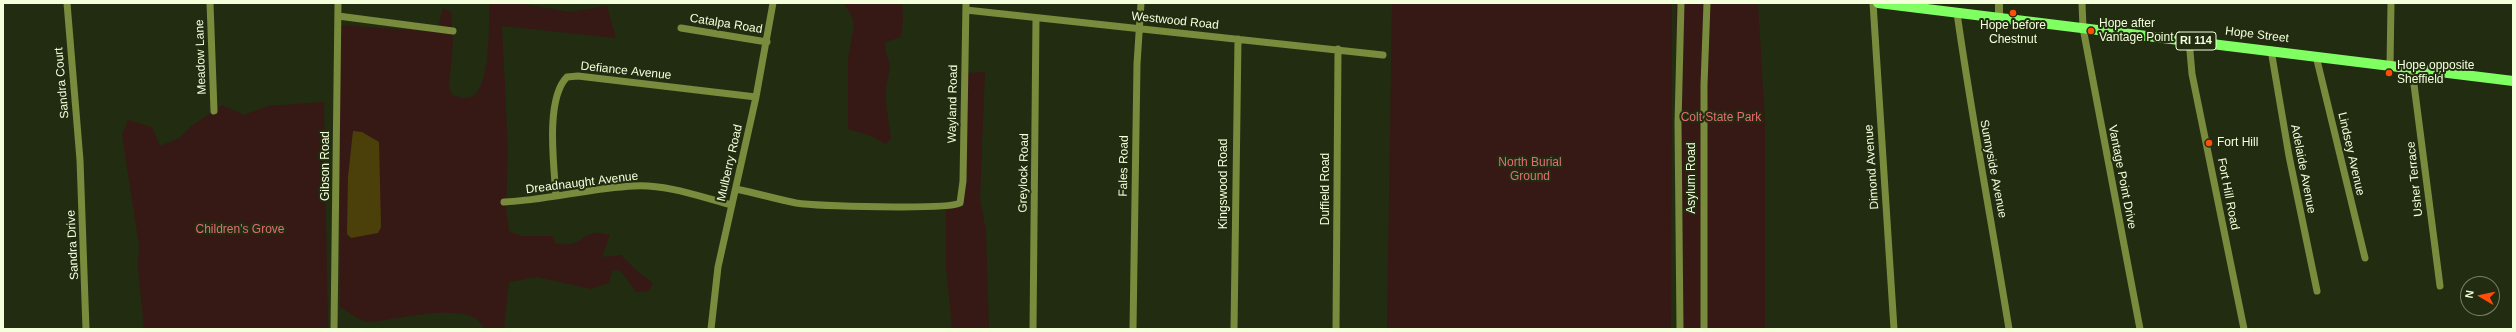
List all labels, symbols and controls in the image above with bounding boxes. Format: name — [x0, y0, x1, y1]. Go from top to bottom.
marker: Hope before Chestnut — [2008, 8, 2018, 18]
street label: Westwood Road — [1131, 9, 1219, 33]
street label: Catalpa Road — [689, 11, 763, 37]
place label: Hope after Vantage Point — [2099, 17, 2174, 45]
street label: Meadow Lane — [192, 19, 210, 95]
place label: Hope before Chestnut — [1980, 19, 2046, 47]
street label: Hope Street — [2224, 24, 2290, 46]
marker: Hope after Vantage Point — [2086, 26, 2096, 36]
road number: RI 114 — [2176, 32, 2216, 50]
street label: Sandra Court — [52, 47, 72, 119]
street label: Defiance Avenue — [580, 59, 672, 83]
place label: Hope opposite Sheffield — [2397, 59, 2474, 87]
street label: Wayland Road — [945, 65, 961, 143]
marker: Hope opposite Sheffield — [2384, 68, 2394, 78]
park label: Colt State Park — [1681, 111, 1761, 125]
street label: Lindsey Avenue — [2334, 111, 2368, 197]
street label: Sunnyside Avenue — [1976, 119, 2010, 219]
street label: Mulberry Road — [714, 123, 746, 203]
street label: Adelaide Avenue — [2287, 123, 2319, 215]
street label: Dimond Avenue — [1862, 124, 1882, 210]
street label: Vantage Point Drive — [2105, 124, 2139, 230]
street label: Gibson Road — [319, 131, 333, 201]
street label: Greylock Road — [1016, 133, 1032, 213]
street label: Fales Road — [1116, 135, 1132, 197]
place label: Fort Hill — [2217, 136, 2258, 150]
marker: Fort Hill — [2204, 138, 2214, 148]
street label: Kingswood Road — [1217, 139, 1231, 229]
street label: Usher Terrace — [2404, 141, 2426, 217]
street label: Asylum Road — [1685, 142, 1699, 214]
street label: Duffield Road — [1319, 153, 1333, 225]
park label: North Burial Ground — [1498, 156, 1562, 184]
street label: Fort Hill Road — [2214, 157, 2242, 231]
street label: Dreadnaught Avenue — [525, 169, 639, 197]
street label: Sandra Drive — [64, 210, 82, 280]
park label: Children's Grove — [196, 223, 284, 237]
north arrow — [2460, 276, 2500, 316]
text: N — [2463, 289, 2476, 299]

